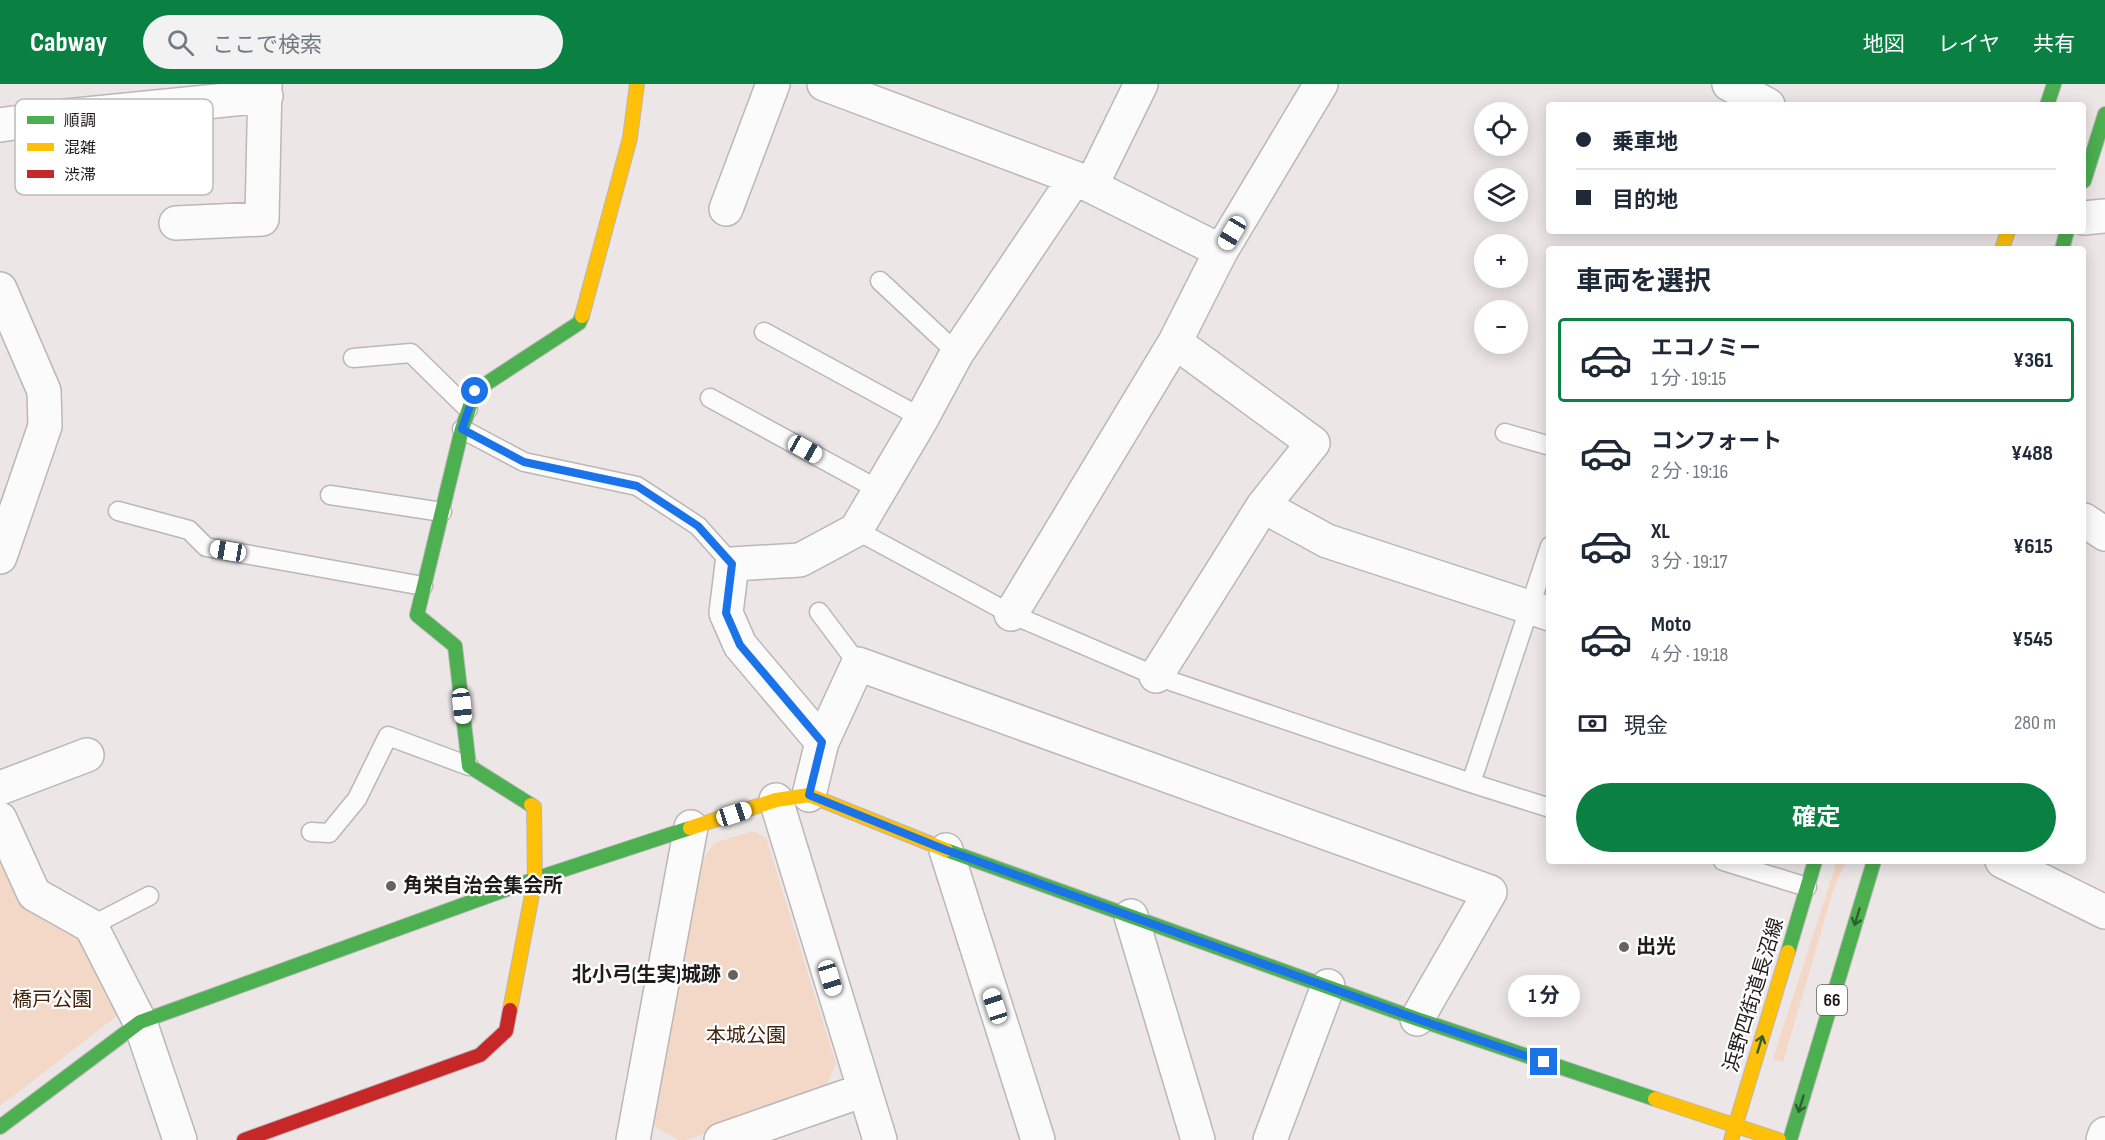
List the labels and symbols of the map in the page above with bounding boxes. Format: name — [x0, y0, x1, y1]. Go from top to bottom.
legend — [15, 99, 213, 195]
text: 順調 — [64, 112, 96, 131]
text: 混雑 — [64, 139, 96, 158]
text: 渋滞 — [64, 166, 96, 185]
car — [1215, 213, 1249, 253]
route start — [461, 377, 488, 404]
car — [785, 432, 825, 466]
car — [209, 539, 247, 563]
car — [451, 687, 473, 725]
car — [714, 800, 754, 828]
place label: 角栄自治会集会所 — [403, 874, 563, 898]
marker: 角栄自治会集会所 — [384, 879, 398, 893]
one-way arrow — [1851, 907, 1862, 926]
street label: 浜野四街道長沼線 — [1719, 915, 1789, 1075]
place label: 出光 — [1636, 935, 1676, 959]
marker: 出光 — [1617, 940, 1631, 954]
car — [816, 958, 844, 998]
place label: 北小弓(生実)城跡 — [572, 963, 721, 987]
marker: 北小弓(生実)城跡 — [726, 968, 740, 982]
callout: 1 分 — [1508, 975, 1580, 1017]
road number: 66 — [1817, 985, 1847, 1015]
car — [981, 986, 1009, 1026]
park label: 橋戸公園 — [12, 988, 92, 1012]
park label: 本城公園 — [706, 1024, 786, 1048]
one-way arrow — [1755, 1035, 1766, 1054]
route end — [1530, 1048, 1557, 1075]
one-way arrow — [1795, 1094, 1806, 1113]

